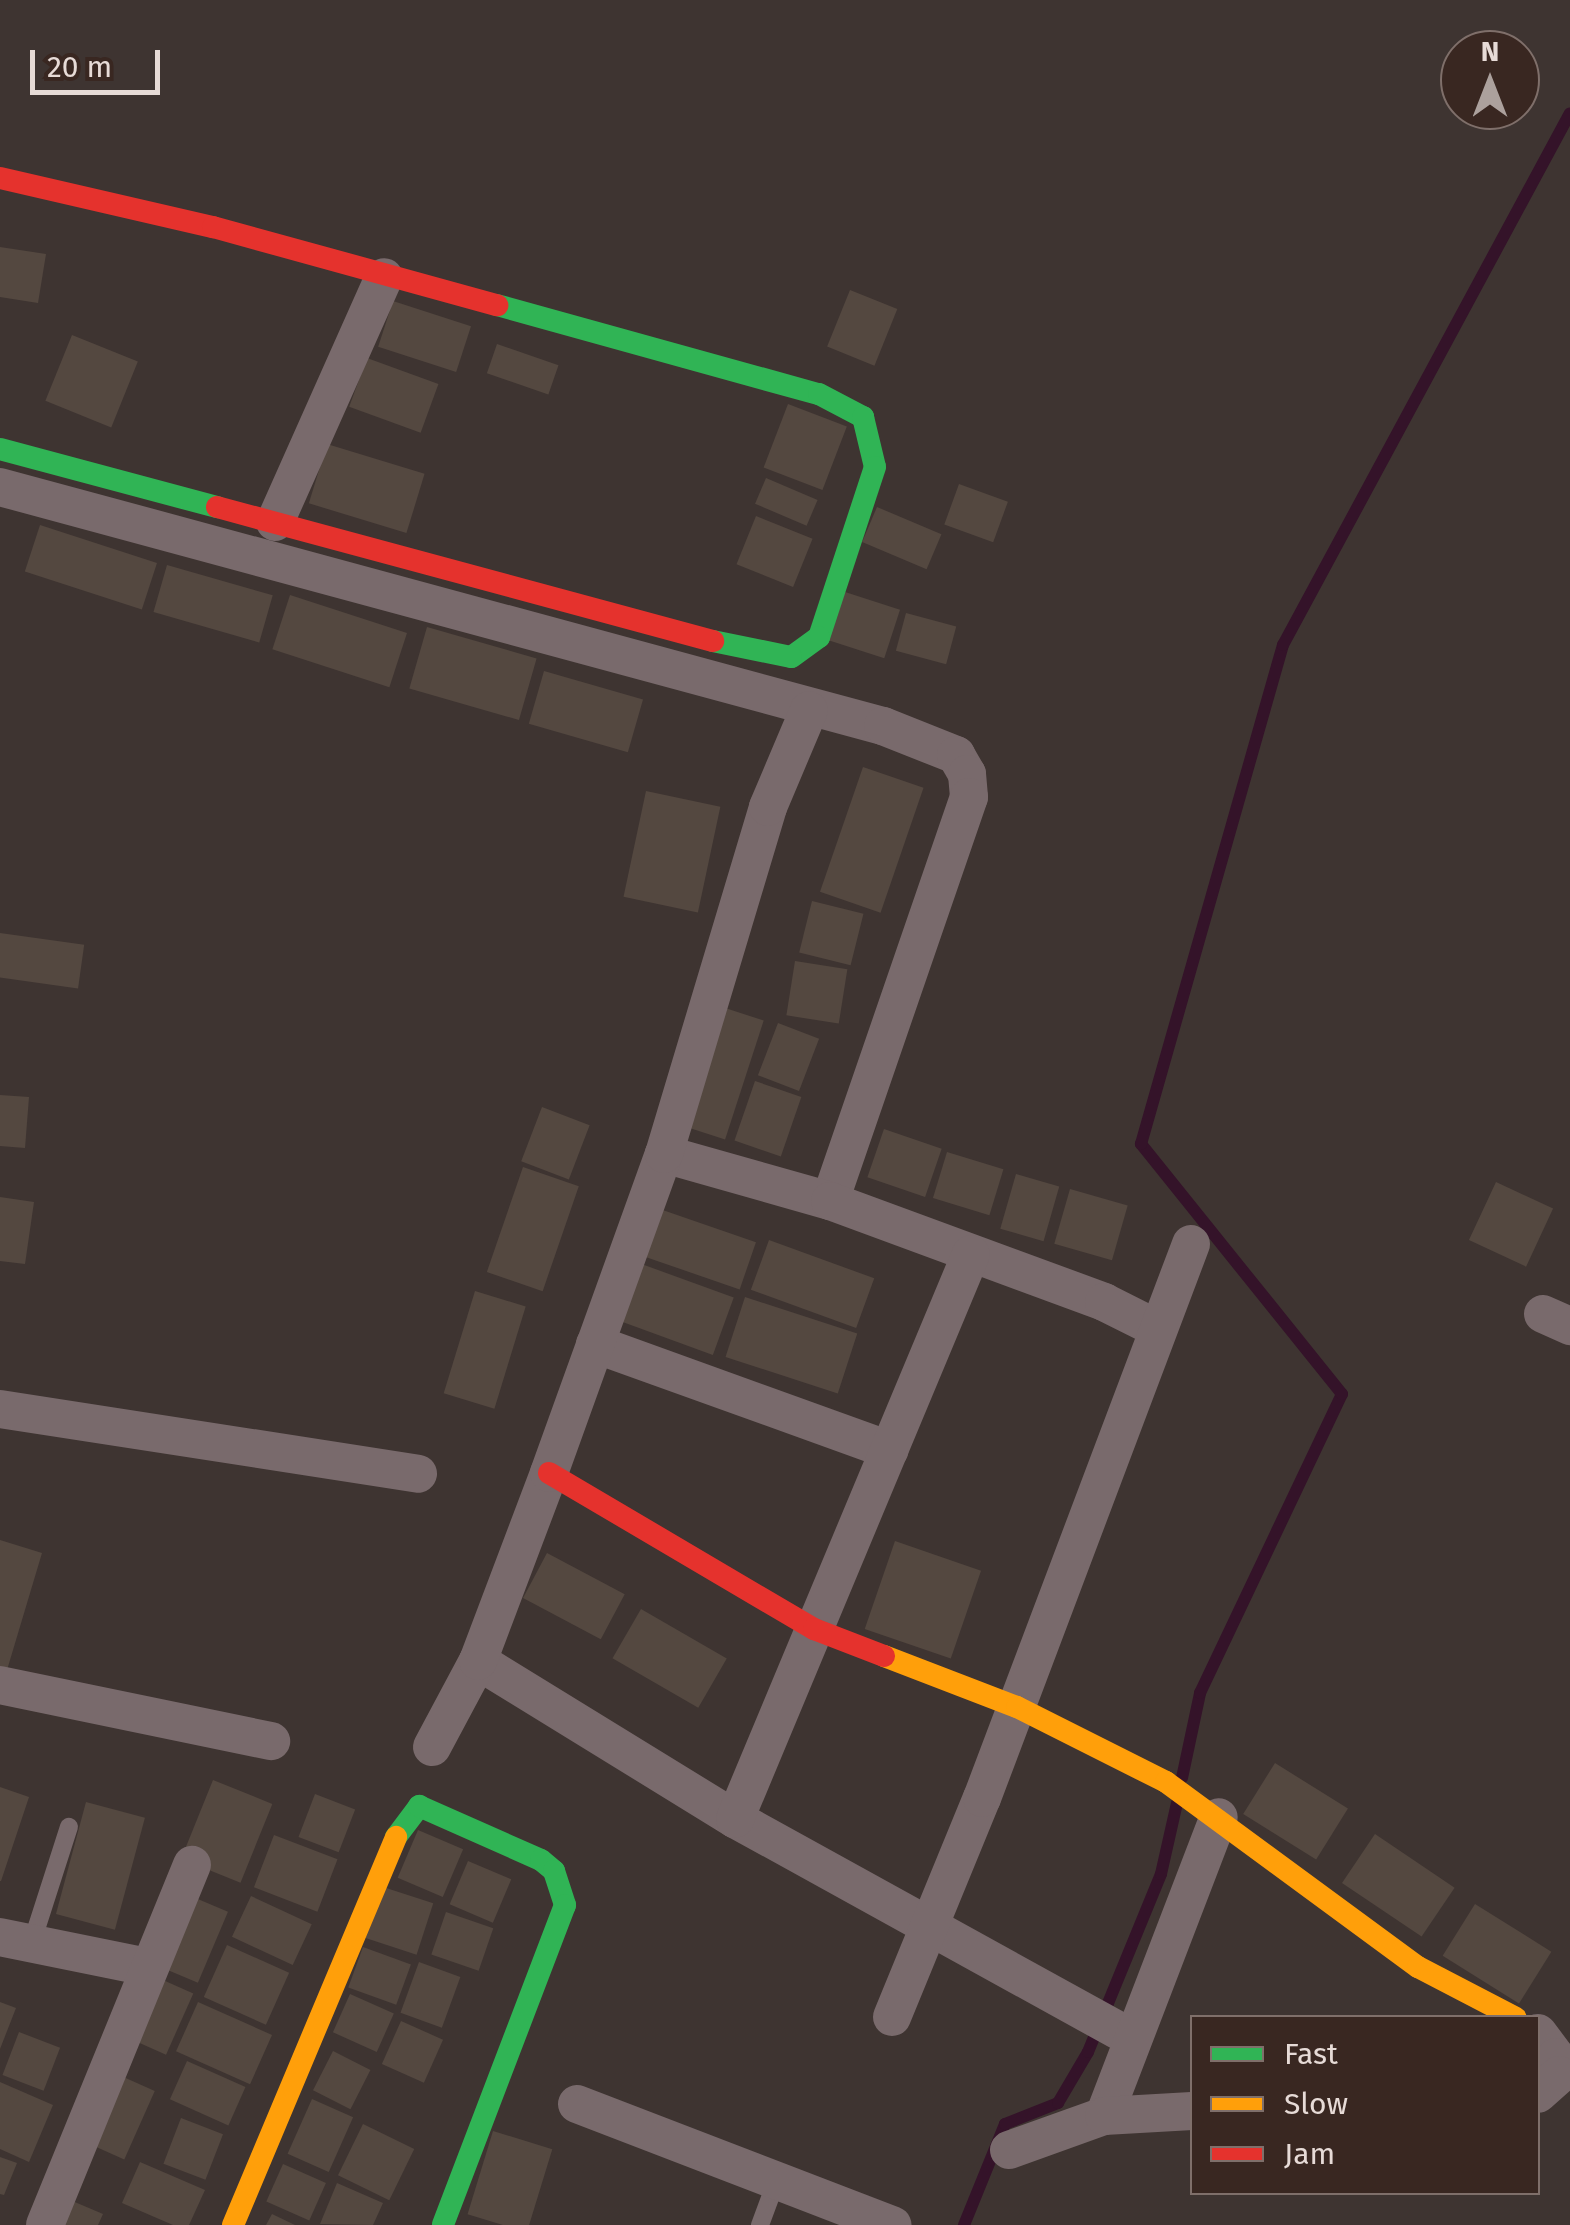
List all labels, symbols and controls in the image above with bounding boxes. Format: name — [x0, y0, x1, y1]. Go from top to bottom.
scale bar — [35, 30, 165, 92]
north arrow — [1440, 30, 1540, 130]
text: N — [1481, 35, 1499, 68]
text: 20 m — [47, 49, 112, 85]
legend — [1190, 2015, 1540, 2195]
text: Fast — [1284, 2036, 1338, 2072]
text: Slow — [1284, 2086, 1348, 2122]
text: Jam — [1284, 2136, 1335, 2172]

